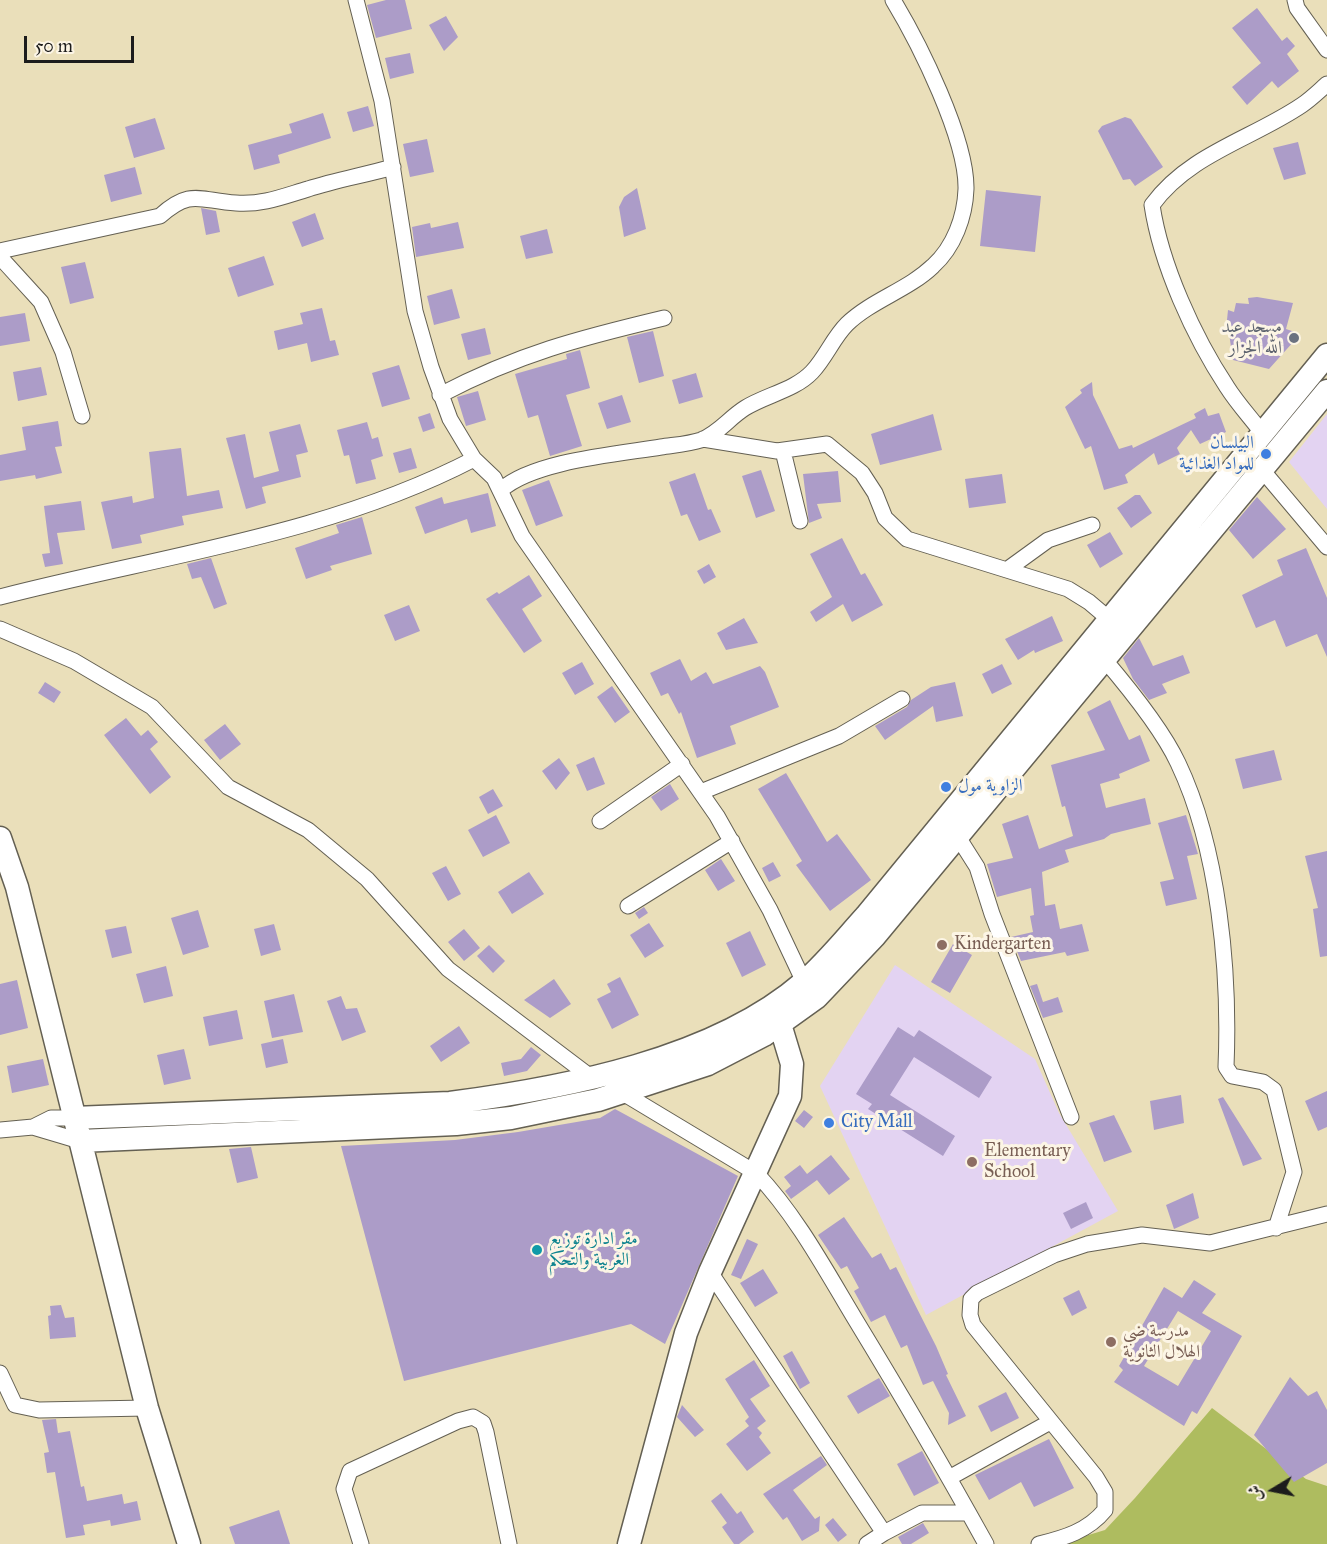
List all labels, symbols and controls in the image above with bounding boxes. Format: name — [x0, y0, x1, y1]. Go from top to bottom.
scale bar — [27, 24, 136, 62]
text: 50 m — [35, 35, 73, 57]
place label: مسجد عبد الله الجزار — [1221, 317, 1282, 360]
marker: مسجد عبد الله الجزار — [1287, 331, 1301, 345]
place label: البيلسان للمواد الغذائية — [1179, 433, 1254, 476]
marker: البيلسان للمواد الغذائية — [1259, 447, 1273, 461]
place label: الزاوية مول — [958, 776, 1023, 798]
marker: الزاوية مول — [939, 780, 953, 794]
place label: Kindergarten — [954, 934, 1051, 956]
marker: Kindergarten — [935, 938, 949, 952]
place label: City Mall — [841, 1112, 913, 1134]
marker: City Mall — [822, 1116, 836, 1130]
place label: Elementary School — [984, 1141, 1071, 1184]
marker: Elementary School — [965, 1155, 979, 1169]
place label: مقر ادارة توزيع الغربية والتحكم — [549, 1229, 638, 1272]
marker: مقر ادارة توزيع الغربية والتحكم — [530, 1243, 544, 1257]
place label: مدرسة ضي الهلال الثانوية — [1123, 1321, 1200, 1364]
marker: مدرسة ضي الهلال الثانوية — [1104, 1335, 1118, 1349]
north arrow — [1243, 1460, 1303, 1520]
text: ش — [1244, 1484, 1266, 1503]

